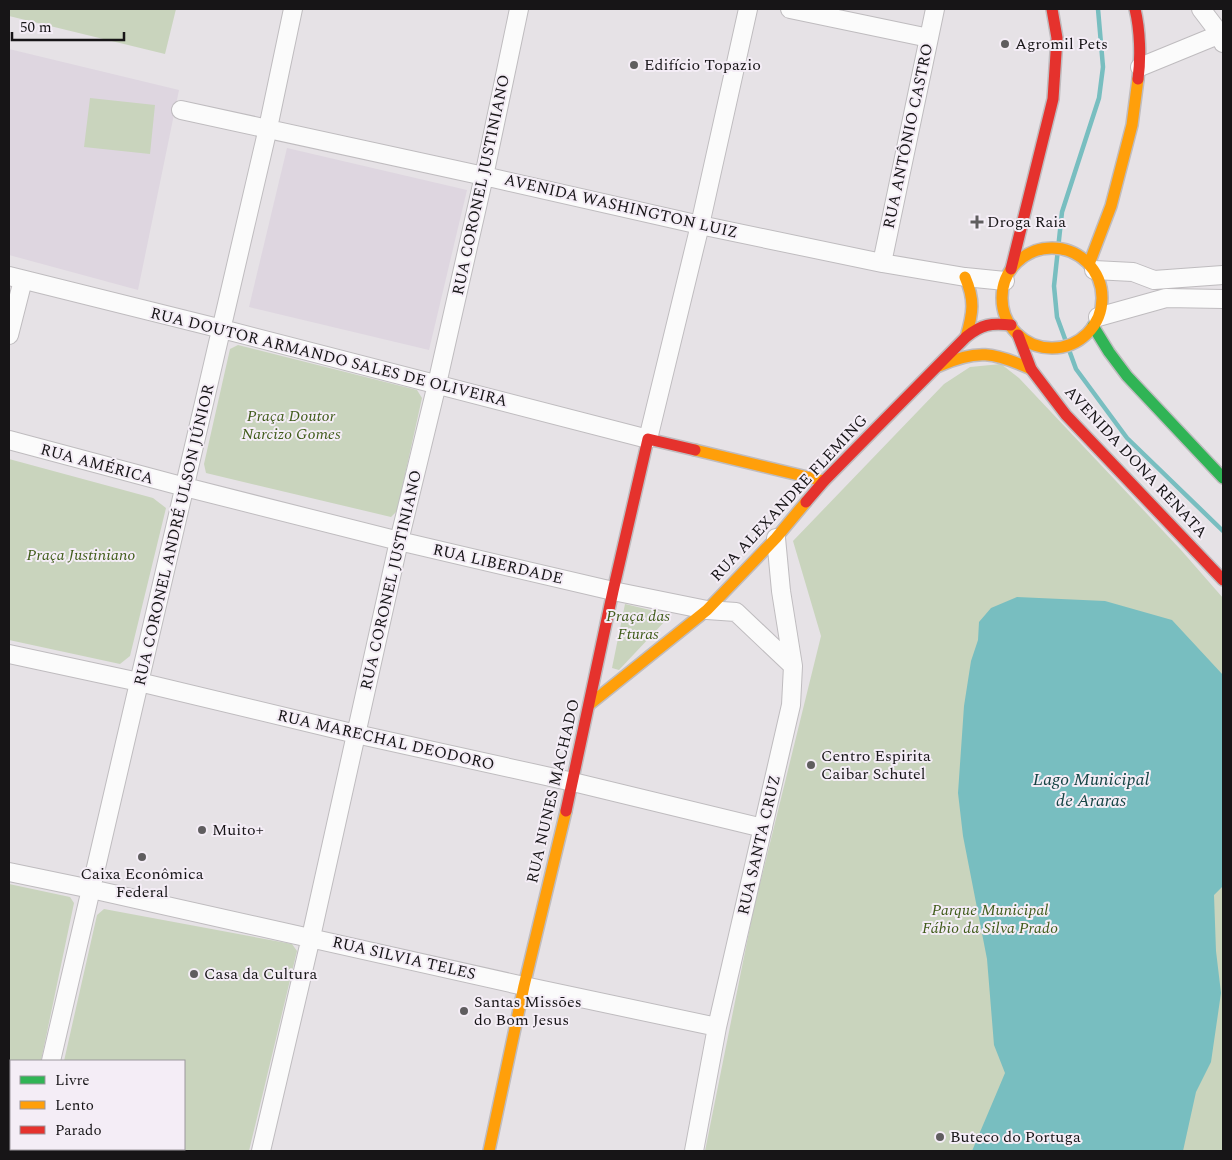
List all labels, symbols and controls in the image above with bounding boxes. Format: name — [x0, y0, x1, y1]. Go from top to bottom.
scale bar — [12, 10, 125, 42]
text: 50 m — [20, 16, 52, 39]
place label: Agromil Pets — [1015, 32, 1108, 56]
marker: Agromil Pets — [999, 38, 1011, 50]
street label: RUA ANTÔNIO CASTRO — [877, 41, 939, 231]
place label: Edifício Topazio — [644, 53, 761, 77]
marker: Edifício Topazio — [628, 59, 640, 71]
street label: RUA CORONEL JUSTINIANO — [446, 72, 516, 298]
street label: AVENIDA WASHINGTON LUIZ — [502, 167, 740, 245]
place label: Droga Raia — [987, 210, 1066, 234]
marker: Droga Raia — [971, 216, 983, 228]
street label: RUA DOUTOR ARMANDO SALES DE OLIVEIRA — [148, 301, 510, 413]
street label: AVENIDA DONA RENATA — [1059, 380, 1213, 544]
street label: RUA CORONEL ANDRÉ ULSON JÚNIOR — [128, 382, 220, 688]
park label: Praça Doutor Narcizo Gomes — [241, 404, 341, 446]
street label: RUA ALEXANDRE FLEMING — [705, 409, 873, 587]
street label: RUA AMÉRICA — [38, 437, 156, 491]
street label: RUA CORONEL JUSTINIANO — [354, 468, 428, 692]
street label: RUA LIBERDADE — [430, 537, 566, 591]
park label: Praça Justiniano — [27, 543, 135, 567]
park label: Praça das Fturas — [606, 604, 670, 646]
street label: RUA NUNES MACHADO — [520, 696, 586, 886]
street label: RUA MARECHAL DEODORO — [275, 703, 497, 777]
place label: Centro Espirita Caibar Schutel — [821, 744, 931, 786]
marker: Centro Espirita Caibar Schutel — [805, 759, 817, 771]
water label: Lago Municipal de Araras — [1033, 766, 1150, 814]
street label: RUA SANTA CRUZ — [731, 773, 787, 917]
place label: Muito+ — [212, 818, 264, 842]
marker: Muito+ — [196, 824, 208, 836]
marker: Caixa Econômica Federal — [136, 851, 148, 863]
place label: Caixa Econômica Federal — [80, 862, 204, 904]
park label: Parque Municipal Fábio da Silva Prado — [922, 898, 1058, 940]
street label: RUA SILVIA TELES — [330, 930, 478, 986]
place label: Casa da Cultura — [204, 962, 317, 986]
marker: Casa da Cultura — [188, 968, 200, 980]
place label: Santas Missões do Bom Jesus — [474, 990, 582, 1032]
marker: Santas Missões do Bom Jesus — [458, 1005, 470, 1017]
legend — [10, 1060, 185, 1150]
text: Livre — [55, 1069, 90, 1092]
text: Lento — [55, 1094, 94, 1117]
text: Parado — [55, 1119, 102, 1142]
place label: Buteco do Portuga — [950, 1125, 1081, 1149]
marker: Buteco do Portuga — [934, 1131, 946, 1143]

